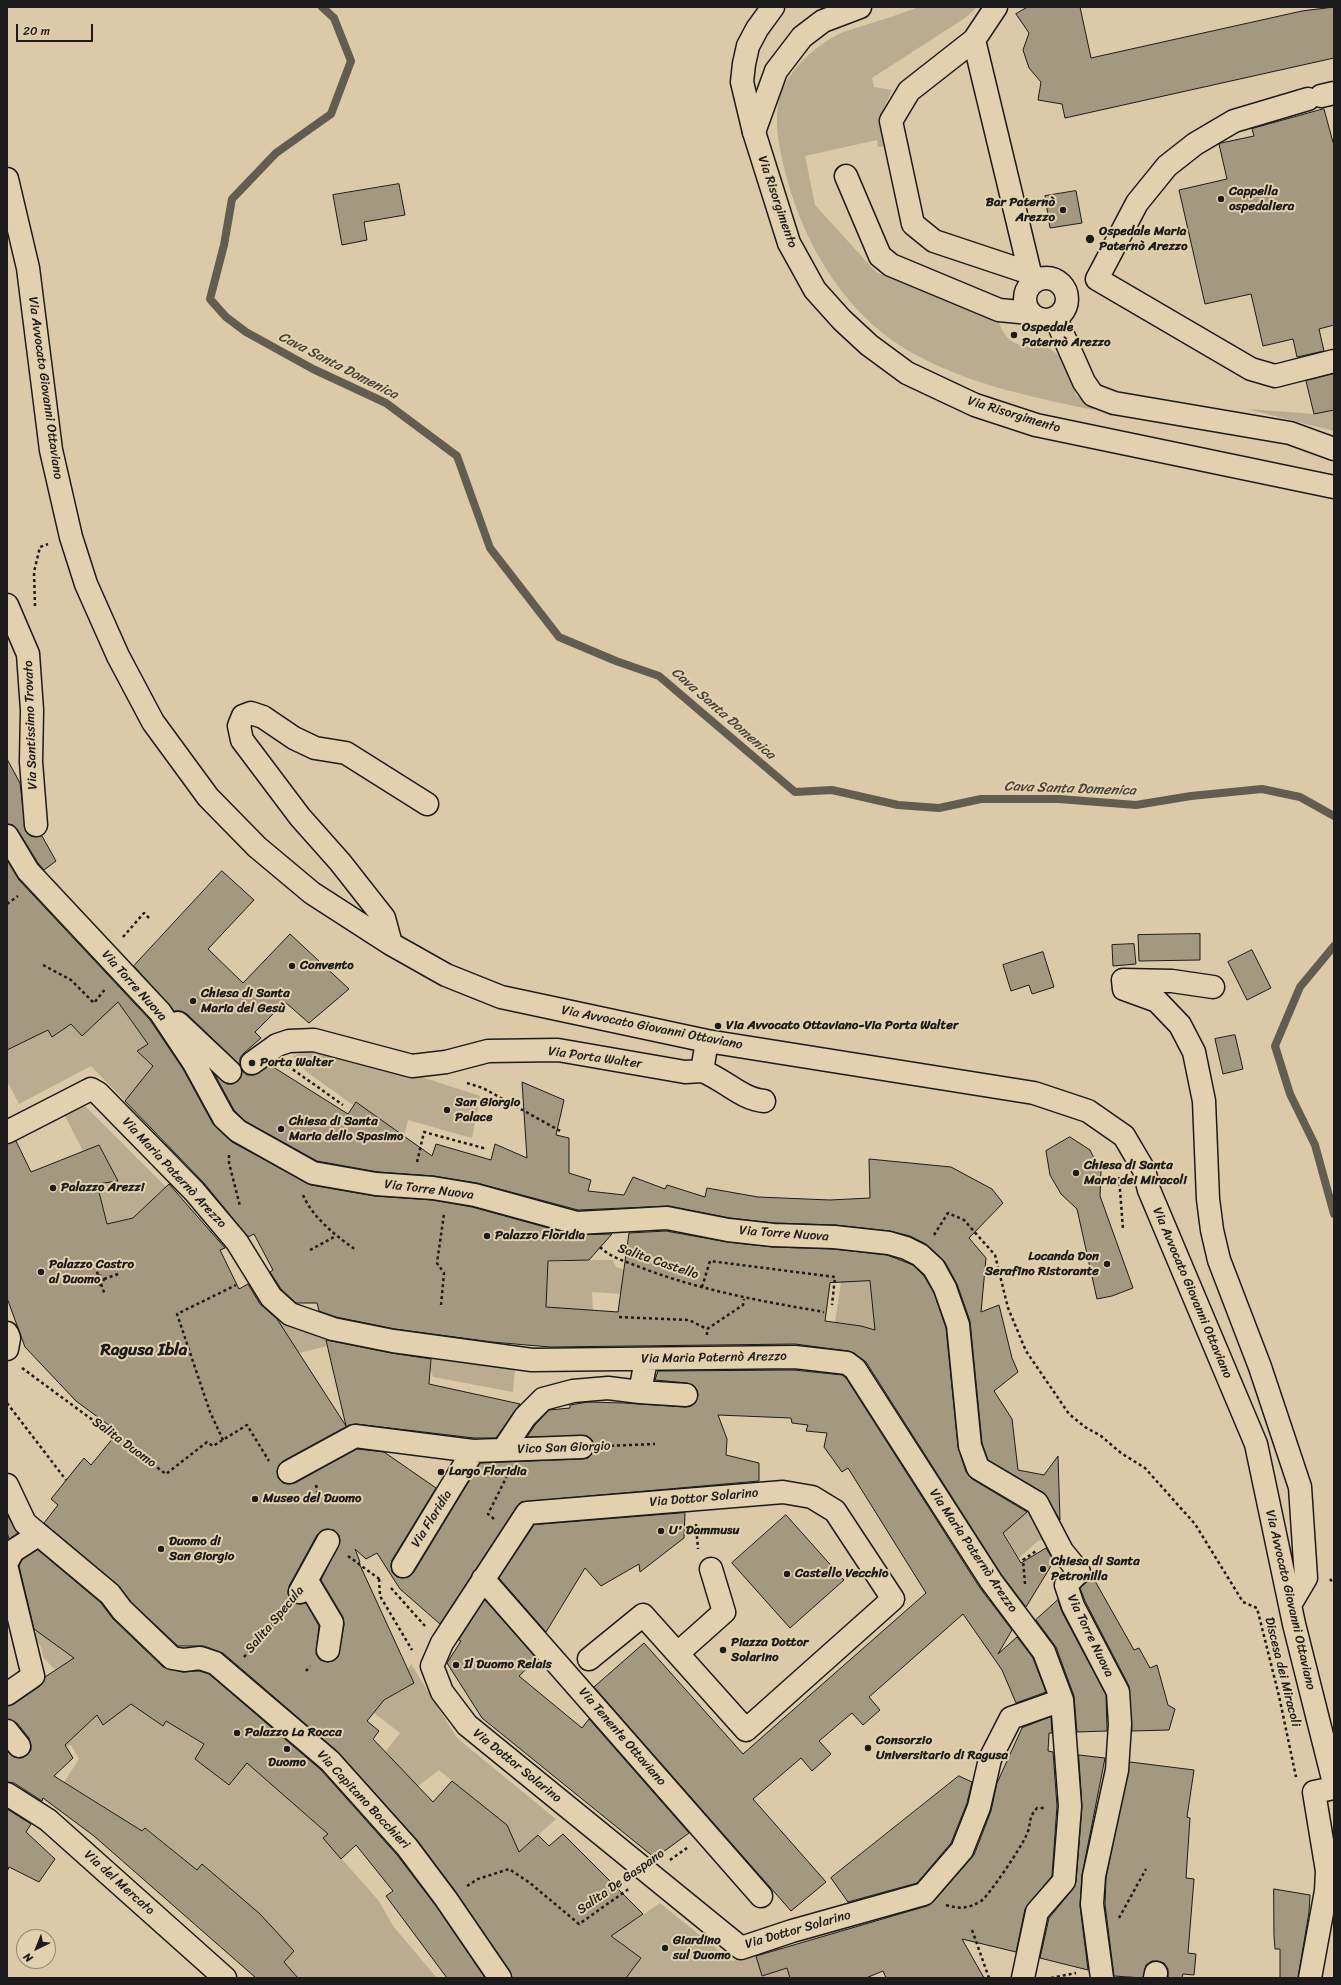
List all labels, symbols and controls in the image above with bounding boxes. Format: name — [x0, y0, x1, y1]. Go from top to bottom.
scale bar — [18, 16, 95, 42]
text: 20 m — [23, 20, 50, 42]
street label: Via Risorgimento — [754, 154, 800, 250]
place label: Cappella ospedaliera — [1229, 184, 1294, 215]
marker: Cappella ospedaliera — [1216, 194, 1226, 204]
place label: Bar Paternò Arezzo — [986, 195, 1055, 226]
marker: Bar Paternò Arezzo — [1058, 205, 1068, 215]
place label: Ospedale Maria Paternò Arezzo — [1099, 224, 1188, 255]
marker: Ospedale Maria Paternò Arezzo — [1084, 233, 1096, 245]
street label: Via Avvocato Giovanni Ottaviano — [24, 296, 66, 480]
place label: Ospedale Paternò Arezzo — [1022, 320, 1111, 351]
water label: Cava Santa Domenica — [275, 329, 401, 403]
marker: Ospedale Paternò Arezzo — [1009, 330, 1019, 340]
street label: Via Risorgimento — [966, 393, 1062, 437]
street label: Via Santissimo Trovato — [21, 660, 41, 790]
water label: Cava Santa Domenica — [668, 664, 778, 764]
water label: Cava Santa Domenica — [1004, 778, 1136, 800]
street label: Via Torre Nuova — [98, 947, 170, 1025]
place label: Convento — [300, 958, 354, 974]
marker: Convento — [287, 961, 297, 971]
place label: Chiesa di Santa Maria del Gesù — [201, 986, 290, 1017]
marker: Chiesa di Santa Maria del Gesù — [188, 996, 198, 1006]
street label: Via Avvocato Giovanni Ottaviano — [560, 1003, 744, 1053]
place label: Via Avvocato Ottaviano-Via Porta Walter — [726, 1018, 958, 1034]
marker: Via Avvocato Ottaviano-Via Porta Walter — [713, 1021, 723, 1031]
street label: Via Porta Walter — [547, 1044, 643, 1072]
place label: Porta Walter — [260, 1055, 333, 1071]
marker: Porta Walter — [247, 1058, 257, 1068]
place label: San Giorgio Palace — [455, 1095, 520, 1126]
marker: San Giorgio Palace — [442, 1105, 452, 1115]
street label: Via Maria Paternò Arezzo — [119, 1114, 229, 1232]
place label: Chiesa di Santa Maria dello Spasimo — [289, 1114, 403, 1145]
marker: Chiesa di Santa Maria dello Spasimo — [276, 1124, 286, 1134]
place label: Chiesa di Santa Maria dei Miracoli — [1084, 1158, 1187, 1189]
marker: Chiesa di Santa Maria dei Miracoli — [1071, 1168, 1081, 1178]
street label: Via Torre Nuova — [384, 1177, 474, 1203]
place label: Palazzo Arezzi — [61, 1180, 144, 1196]
marker: Palazzo Arezzi — [48, 1183, 58, 1193]
street label: Via Avvocato Giovanni Ottaviano — [1149, 1205, 1235, 1381]
street label: Via Torre Nuova — [739, 1223, 829, 1245]
place label: Palazzo Floridia — [495, 1228, 585, 1244]
marker: Palazzo Floridia — [482, 1231, 492, 1241]
street label: Salita Castello — [616, 1241, 700, 1283]
place label: Locanda Don Serafino Ristorante — [985, 1249, 1099, 1280]
place label: Palazzo Castro al Duomo — [49, 1257, 134, 1288]
marker: Locanda Don Serafino Ristorante — [1102, 1259, 1112, 1269]
marker: Palazzo Castro al Duomo — [36, 1267, 46, 1277]
district label: Ragusa Ibla — [101, 1341, 187, 1361]
street label: Via Maria Paternò Arezzo — [641, 1349, 787, 1367]
street label: Salita Duomo — [89, 1415, 159, 1471]
street label: Vico San Giorgio — [517, 1439, 611, 1457]
place label: Largo Floridia — [449, 1464, 527, 1480]
marker: Largo Floridia — [436, 1467, 446, 1477]
street label: Via Dottor Solarino — [649, 1485, 759, 1511]
street label: Via Maria Paternò Arezzo — [926, 1486, 1020, 1616]
street label: Via Floridia — [408, 1488, 456, 1550]
place label: Museo del Duomo — [263, 1491, 361, 1507]
marker: Museo del Duomo — [250, 1494, 260, 1504]
street label: Via Avvocato Giovanni Ottaviano — [1262, 1508, 1318, 1692]
place label: U' Dammusu — [669, 1523, 739, 1539]
marker: U' Dammusu — [656, 1526, 666, 1536]
place label: Duomo di San Giorgio — [169, 1534, 234, 1565]
marker: Duomo di San Giorgio — [156, 1544, 166, 1554]
place label: Chiesa di Santa Petronilla — [1051, 1554, 1140, 1585]
marker: Chiesa di Santa Petronilla — [1038, 1564, 1048, 1574]
place label: Castello Vecchio — [795, 1566, 888, 1582]
marker: Castello Vecchio — [782, 1569, 792, 1579]
street label: Salita Specula — [242, 1583, 308, 1657]
street label: Via Torre Nuova — [1063, 1592, 1117, 1680]
street label: Discesa dei Miracoli — [1261, 1616, 1303, 1728]
place label: Piazza Dottor Solarino — [731, 1635, 808, 1666]
marker: Piazza Dottor Solarino — [718, 1645, 728, 1655]
place label: Il Duomo Relais — [464, 1657, 552, 1673]
marker: Il Duomo Relais — [451, 1660, 461, 1670]
street label: Via Tenente Ottaviano — [575, 1685, 669, 1789]
place label: Palazzo La Rocca — [245, 1725, 342, 1741]
street label: Via Dottor Solarino — [470, 1726, 564, 1806]
marker: Palazzo La Rocca — [232, 1728, 242, 1738]
place label: Consorzio Universitario di Ragusa — [876, 1733, 1008, 1764]
marker: Consorzio Universitario di Ragusa — [863, 1743, 873, 1753]
marker: Duomo — [282, 1744, 292, 1754]
street label: Via Capitano Bocchieri — [313, 1748, 413, 1852]
place label: Duomo — [268, 1755, 306, 1771]
street label: Salita De Gaspano — [574, 1846, 668, 1918]
street label: Via del Mercato — [81, 1847, 157, 1919]
street label: Via Dottor Solarino — [743, 1907, 853, 1953]
north arrow — [16, 1929, 56, 1969]
place label: Giardino sul Duomo — [673, 1933, 731, 1964]
marker: Giardino sul Duomo — [660, 1943, 670, 1953]
text: N — [19, 1948, 37, 1967]

